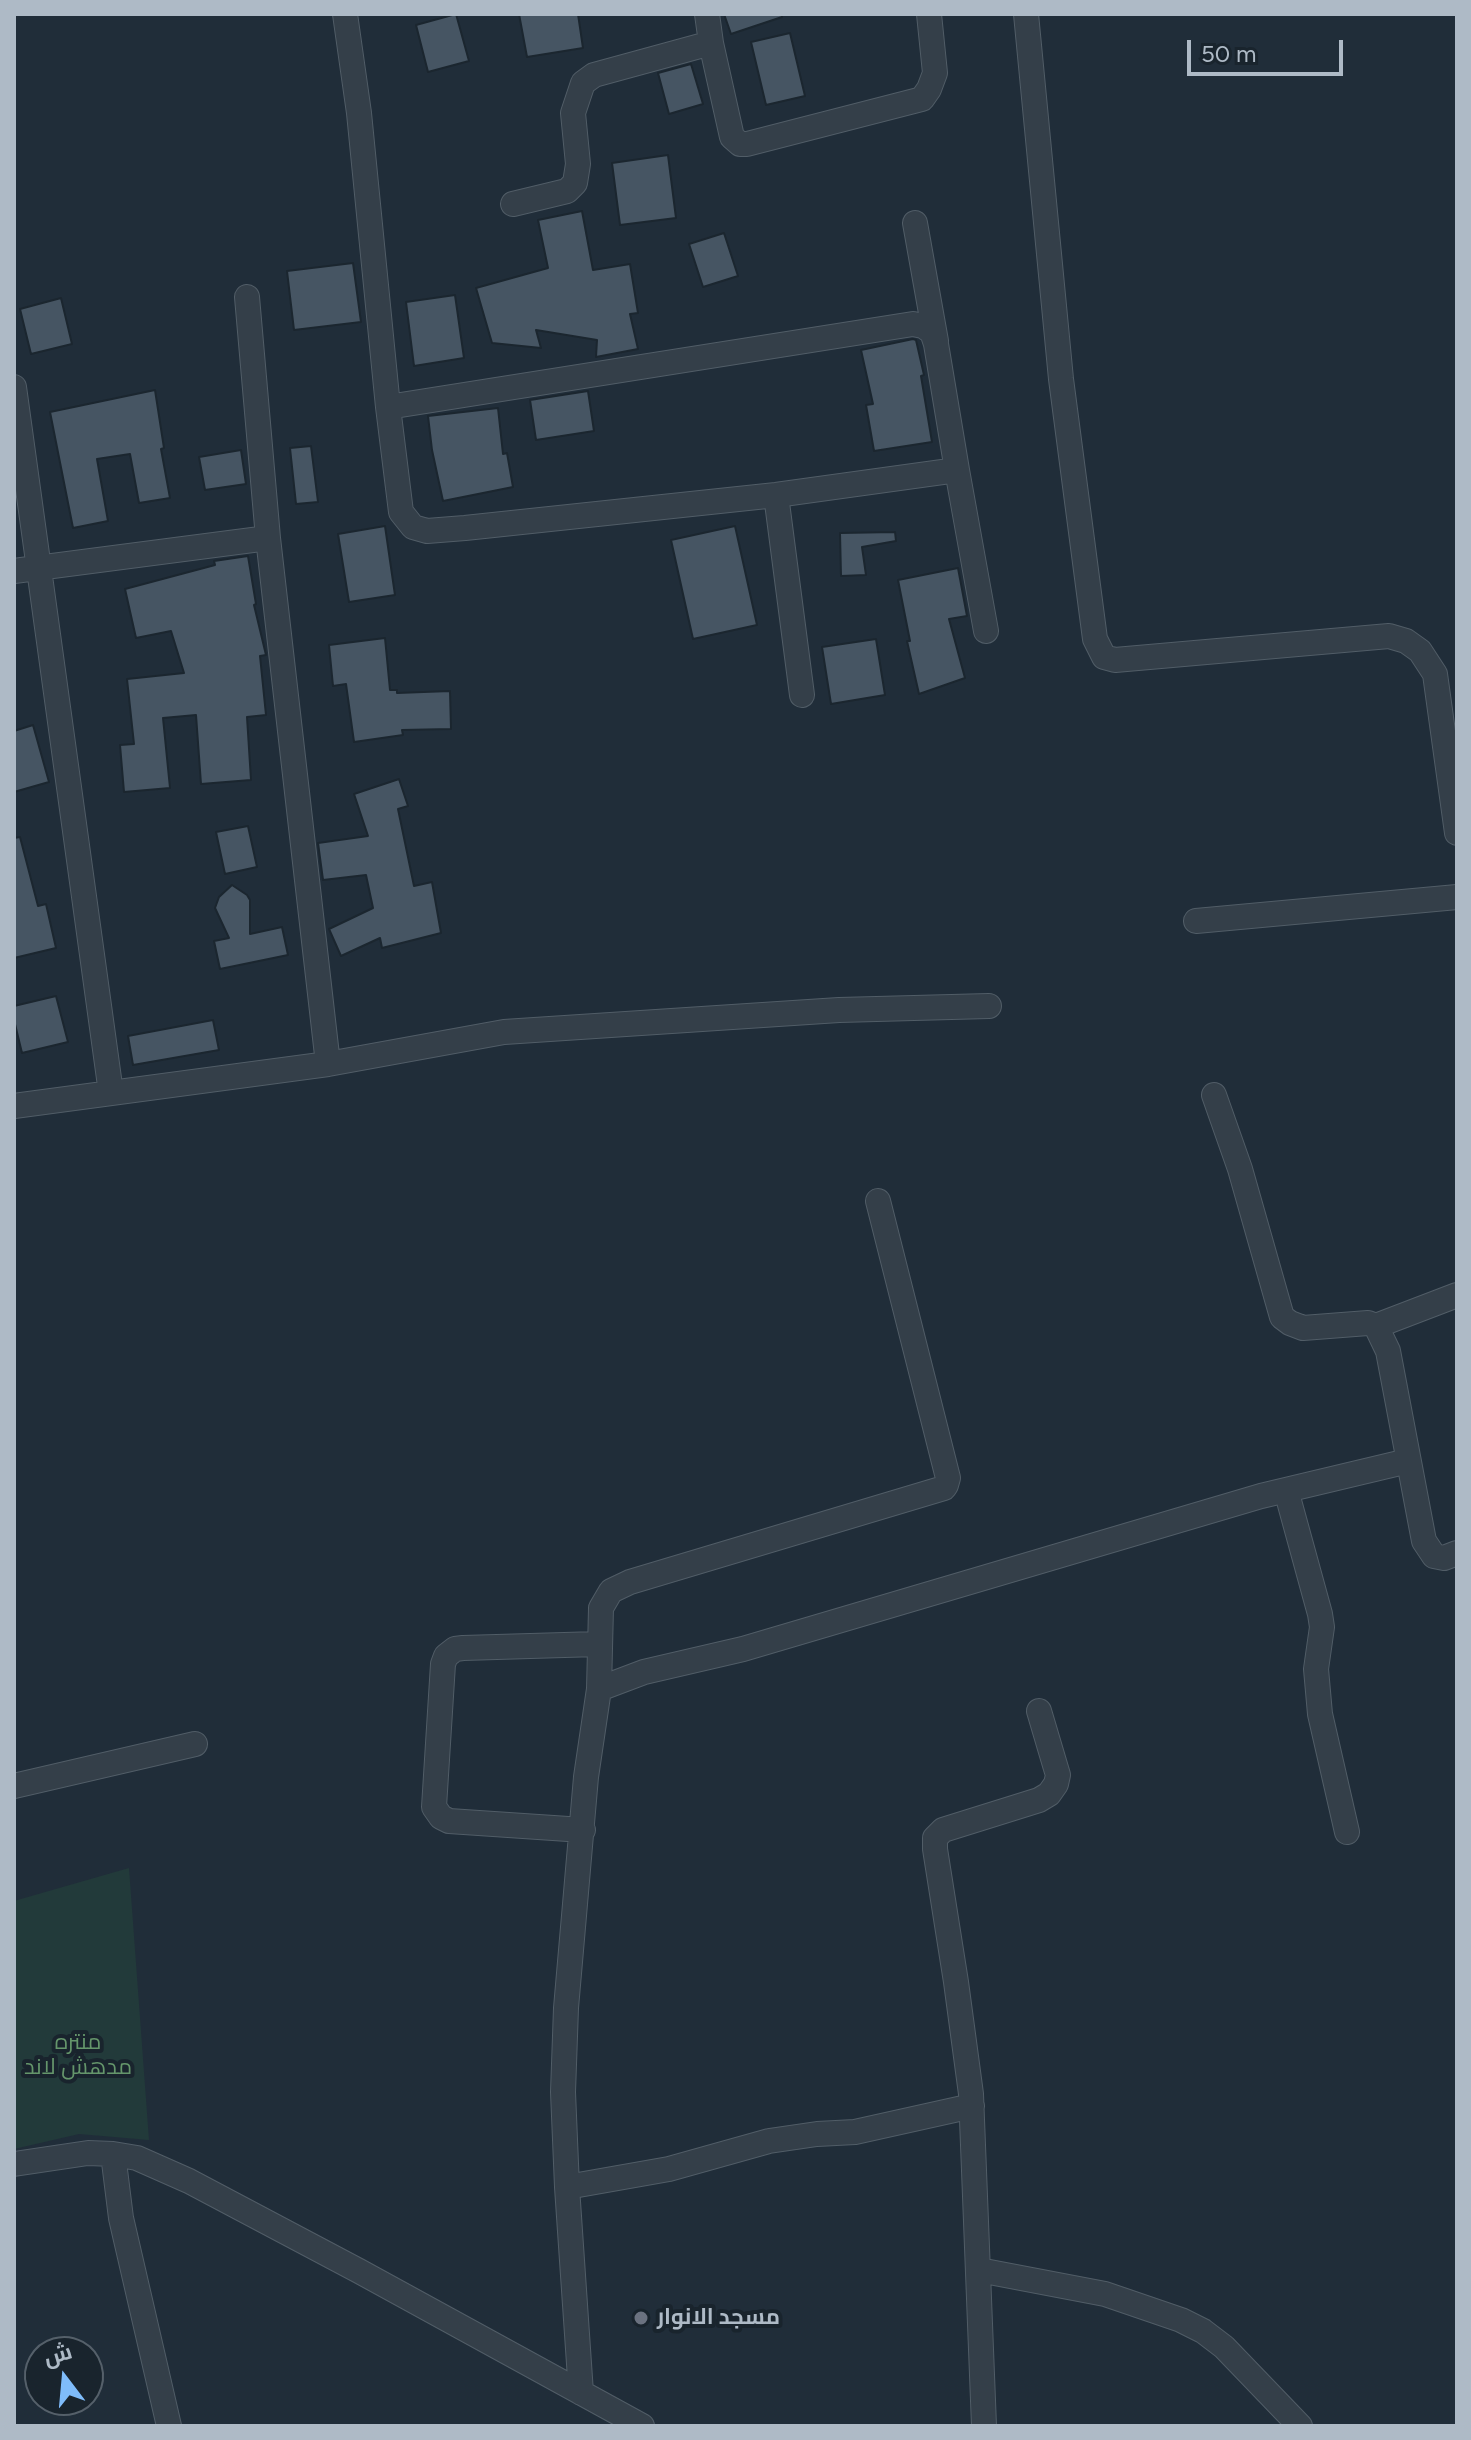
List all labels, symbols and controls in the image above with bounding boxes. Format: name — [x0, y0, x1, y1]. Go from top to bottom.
scale bar — [1191, 24, 1347, 74]
text: 50 m — [1201, 39, 1257, 68]
park label: منتره مدهش لاند — [24, 2030, 132, 2082]
place label: مسجد الانوار — [657, 2305, 780, 2331]
marker: مسجد الانوار — [632, 2309, 650, 2327]
north arrow — [24, 2336, 104, 2416]
text: ش — [40, 2338, 75, 2371]

